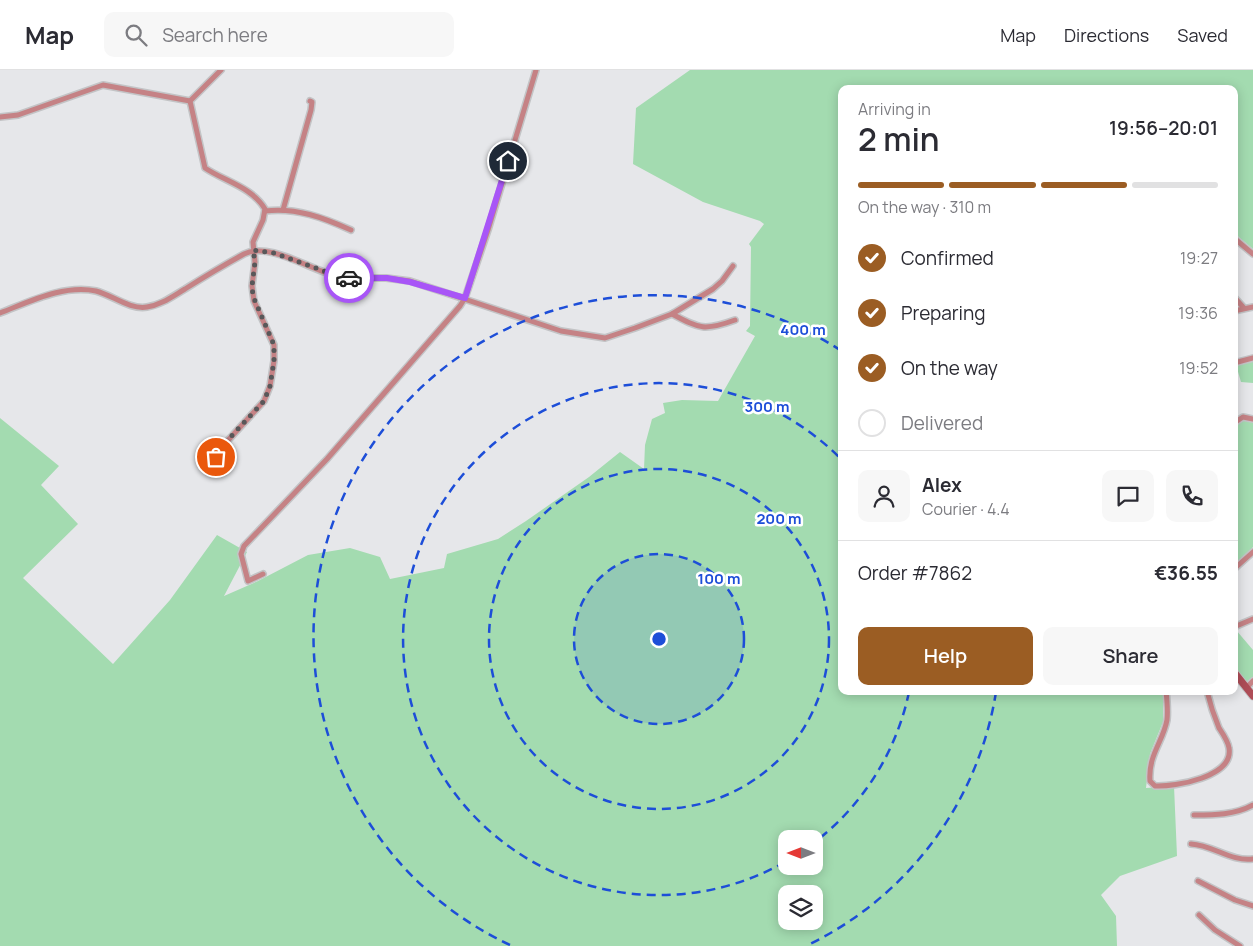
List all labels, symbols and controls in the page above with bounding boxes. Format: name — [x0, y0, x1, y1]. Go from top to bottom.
search box — [104, 12, 454, 57]
text: Map — [25, 18, 74, 51]
icon: search — [122, 21, 150, 49]
text: Search here — [162, 22, 268, 48]
text: Map — [1000, 23, 1036, 47]
text: Directions — [1064, 23, 1149, 47]
text: Saved — [1177, 23, 1228, 47]
text: Arriving in — [858, 98, 931, 120]
text: 19:56–20:01 — [1109, 115, 1218, 141]
text: 2 min — [858, 117, 940, 161]
pin — [487, 140, 529, 182]
icon: home — [494, 147, 522, 175]
text: On the way · 310 m — [858, 196, 991, 218]
icon: check — [858, 244, 886, 272]
text: Confirmed — [901, 245, 994, 271]
text: 19:27 — [1180, 247, 1218, 269]
courier — [324, 253, 374, 303]
icon: car — [335, 264, 363, 292]
icon: check — [858, 299, 886, 327]
text: Preparing — [901, 300, 986, 326]
text: 19:36 — [1178, 302, 1218, 324]
text: 400 m — [780, 319, 826, 340]
icon: check — [858, 354, 886, 382]
text: On the way — [901, 355, 998, 381]
text: 19:52 — [1179, 357, 1218, 379]
text: 300 m — [745, 396, 789, 417]
text: Delivered — [901, 410, 983, 436]
pin — [195, 436, 237, 478]
icon: bag — [202, 443, 230, 471]
button: person — [858, 470, 910, 522]
button: chat — [1102, 470, 1154, 522]
button: phone — [1166, 470, 1218, 522]
text: Alex — [922, 472, 962, 498]
text: Courier · 4.4 — [922, 498, 1010, 520]
text: 200 m — [756, 508, 802, 529]
text: Order #7862 — [858, 560, 972, 586]
text: €36.55 — [1154, 560, 1218, 586]
text: 100 m — [698, 568, 740, 589]
button: Help — [858, 627, 1033, 685]
button: Share — [1043, 627, 1218, 685]
centre of rings — [650, 630, 668, 648]
north arrow — [778, 830, 822, 875]
map controls — [778, 830, 823, 930]
button: layers — [778, 885, 823, 930]

